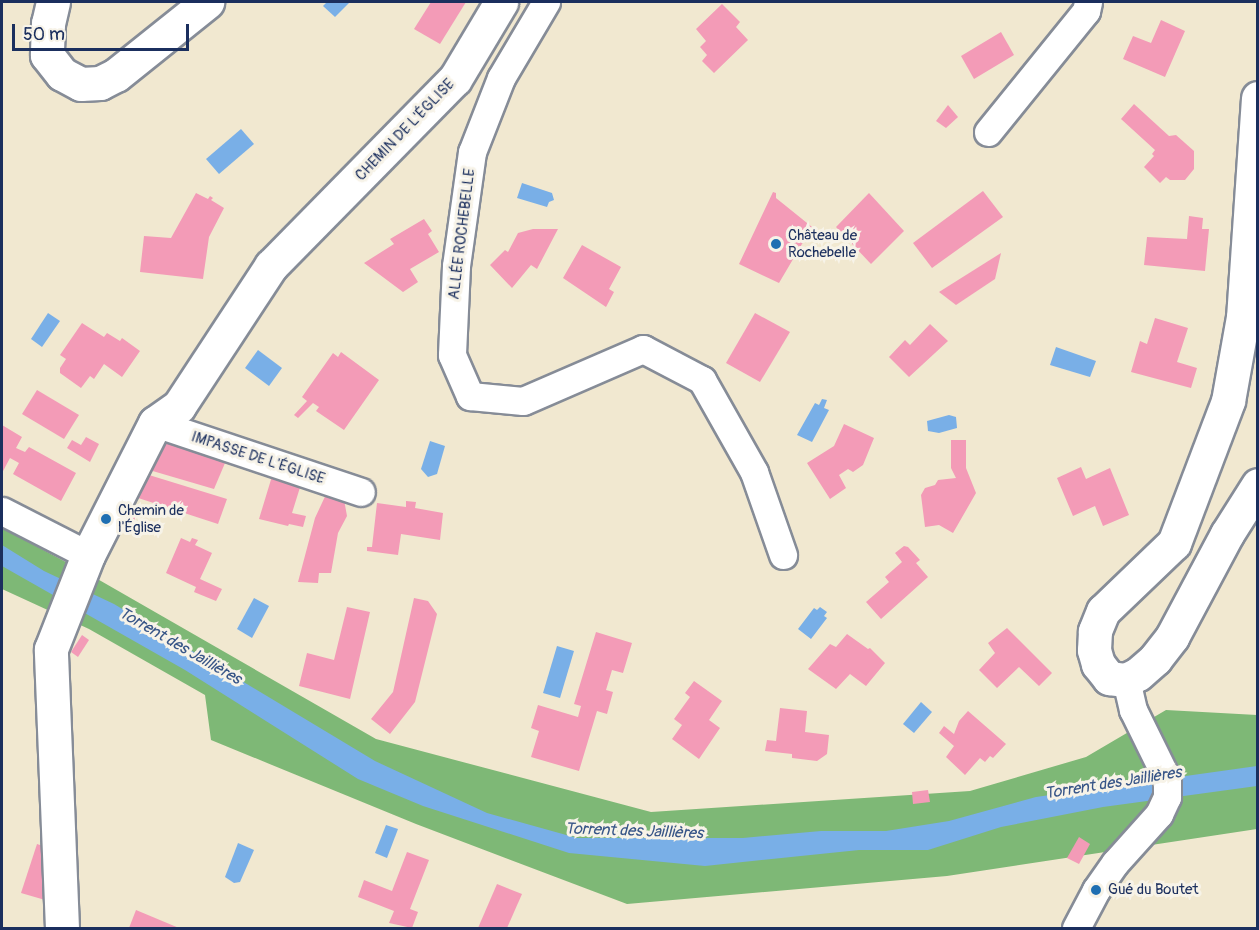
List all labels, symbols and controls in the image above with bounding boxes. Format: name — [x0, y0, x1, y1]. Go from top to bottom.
scale bar — [15, 12, 192, 50]
text: 50 m — [23, 23, 65, 46]
street label: CHEMIN DE L'ÉGLISE — [352, 75, 458, 185]
street label: ALLÉE ROCHEBELLE — [445, 167, 479, 301]
place label: Château de Rochebelle — [788, 226, 857, 261]
marker: Château de Rochebelle — [769, 237, 783, 251]
street label: IMPASSE DE L'ÉGLISE — [189, 428, 327, 488]
place label: Chemin de l'Église — [118, 501, 184, 536]
marker: Chemin de l'Église — [99, 512, 113, 526]
water label: Torrent des Jaillières — [115, 603, 245, 689]
water label: Torrent des Jaillières — [1043, 763, 1183, 803]
water label: Torrent des Jaillières — [565, 819, 703, 843]
place label: Gué du Boutet — [1108, 881, 1198, 899]
marker: Gué du Boutet — [1089, 883, 1103, 897]

